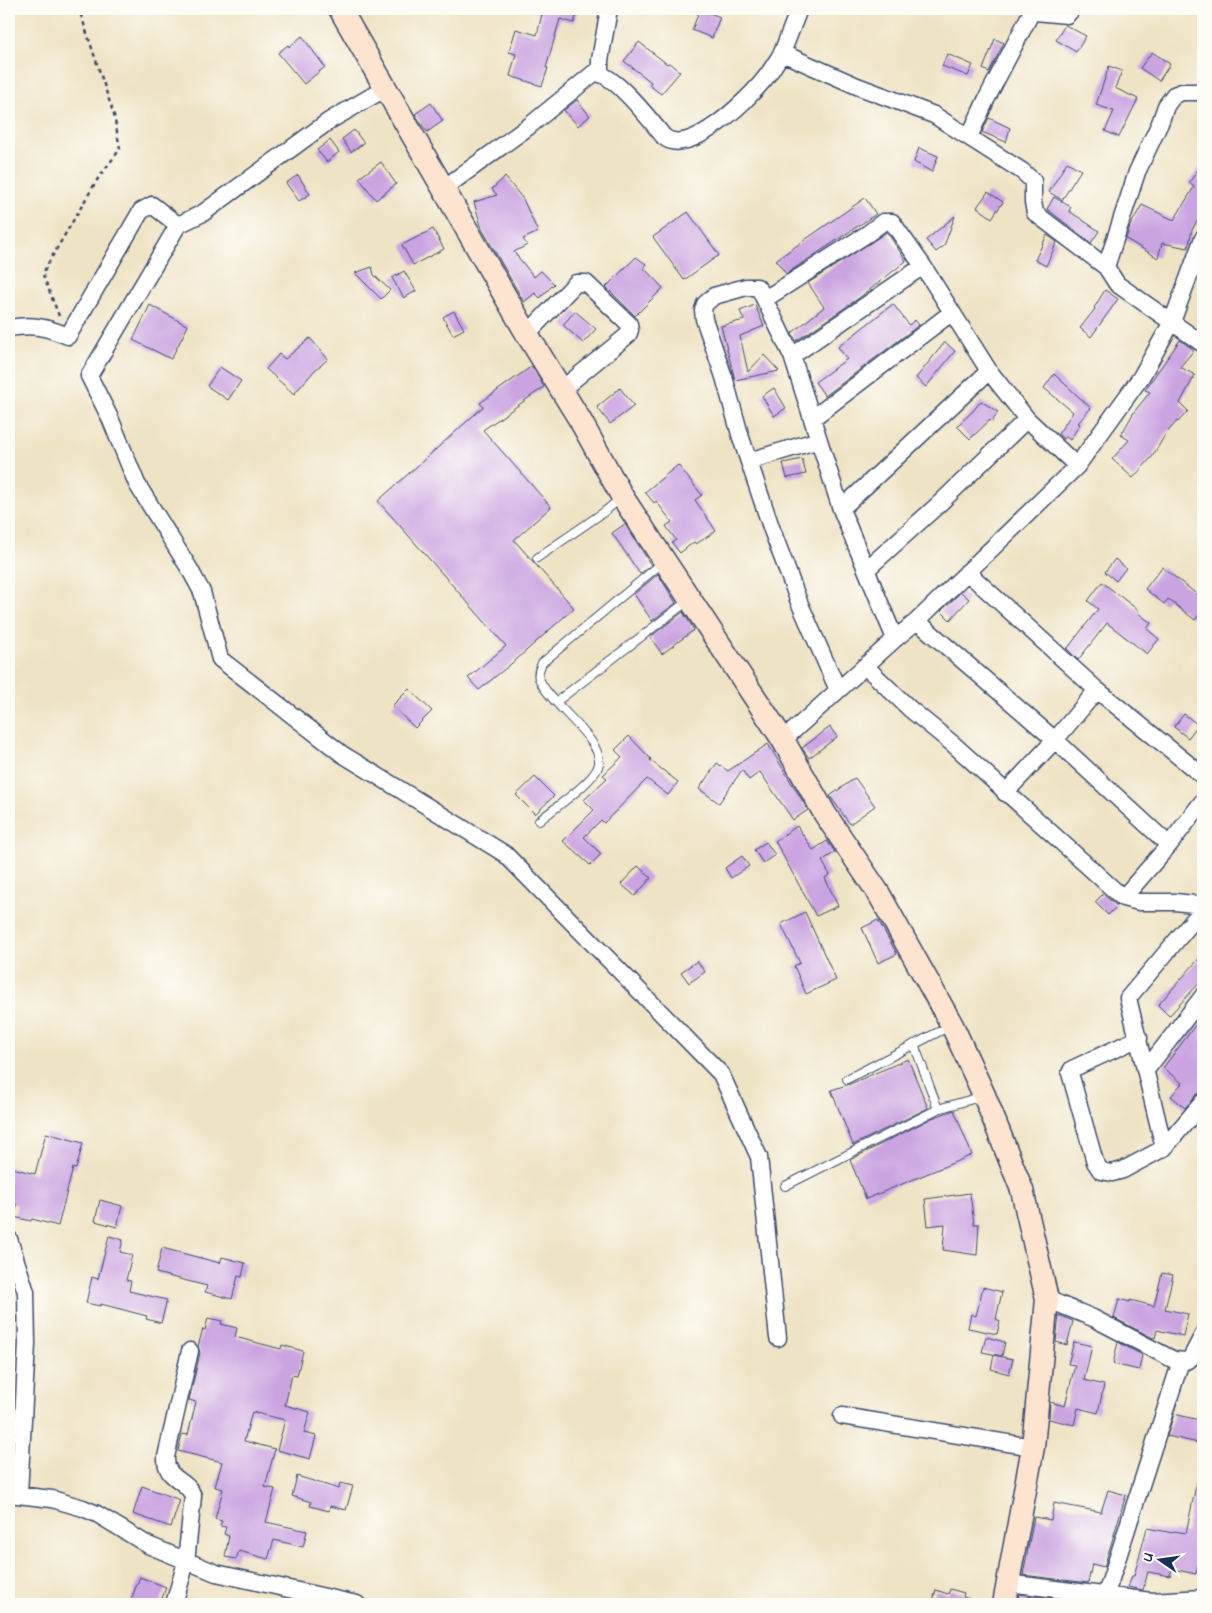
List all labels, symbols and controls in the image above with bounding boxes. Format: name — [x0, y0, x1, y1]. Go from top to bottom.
north arrow — [1134, 1536, 1184, 1586]
text: U — [1138, 1551, 1159, 1563]

